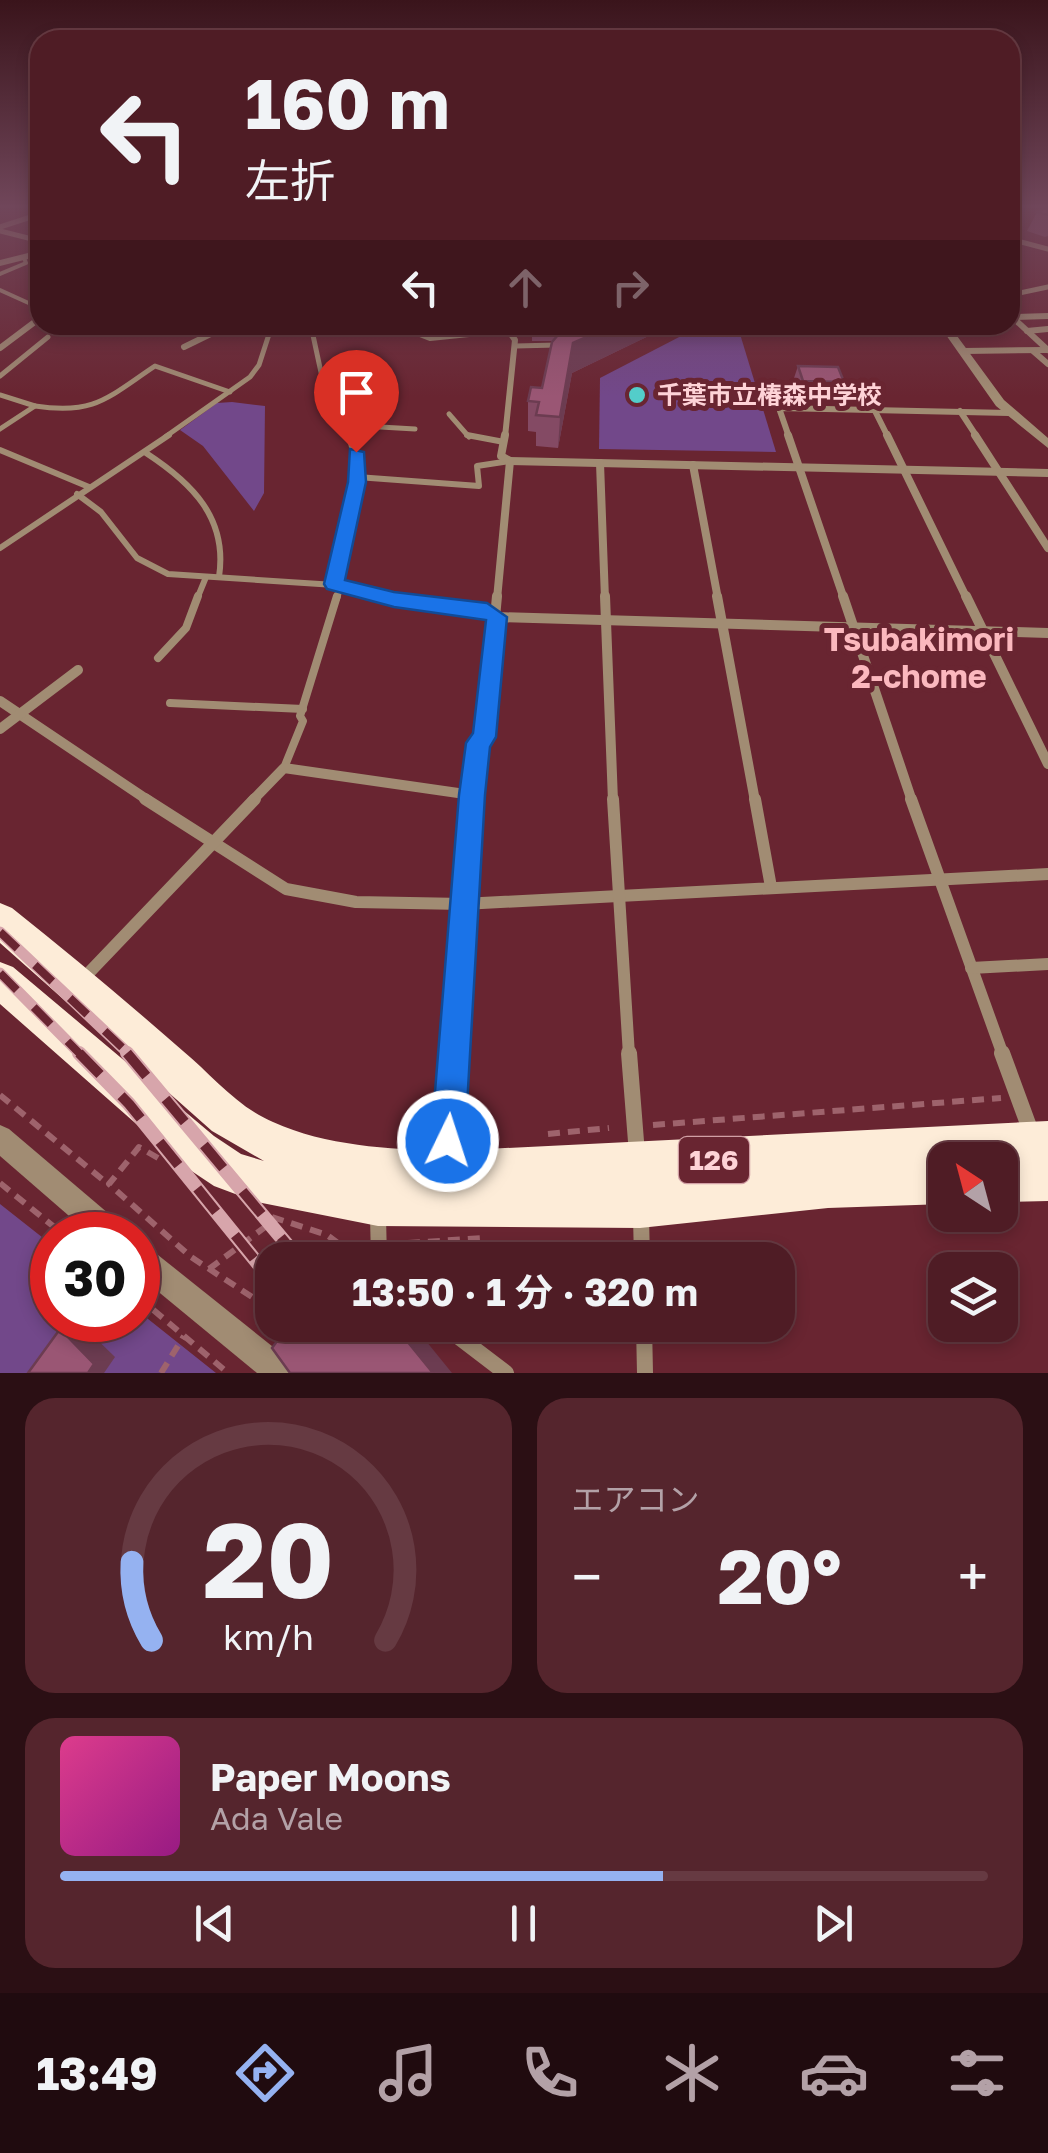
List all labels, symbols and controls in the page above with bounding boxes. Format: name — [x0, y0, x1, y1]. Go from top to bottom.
text: 160 m — [245, 60, 450, 144]
icon: left — [80, 70, 210, 200]
text: 左折 — [245, 153, 335, 207]
icon: left — [393, 260, 448, 315]
icon: ahead — [498, 260, 553, 315]
icon: right — [603, 260, 658, 315]
pin — [314, 350, 399, 453]
icon: arrive — [329, 365, 384, 420]
place label: 千葉市立椿森中学校 — [657, 379, 882, 410]
marker: 千葉市立椿森中学校 — [626, 384, 648, 406]
district label: Tsubakimori 2-chome — [824, 620, 1014, 695]
position arrow — [396, 1089, 500, 1193]
road number: 126 — [679, 1137, 749, 1183]
north arrow — [928, 1142, 1018, 1232]
map controls — [928, 1142, 1018, 1342]
speed limit sign: 30 — [30, 1212, 160, 1342]
button: layers — [928, 1252, 1018, 1342]
text: 13:50 · 1 分 · 320 m — [352, 1269, 698, 1314]
text: エアコン — [572, 1480, 700, 1518]
text: 20 — [203, 1496, 334, 1621]
text: 20° — [718, 1530, 842, 1621]
text: − — [572, 1543, 602, 1609]
text: + — [958, 1543, 988, 1609]
text: km/h — [223, 1615, 314, 1658]
text: Paper Moons — [210, 1754, 451, 1799]
text: Ada Vale — [210, 1799, 343, 1837]
icon: previous — [187, 1896, 242, 1951]
icon: pause — [496, 1896, 551, 1951]
icon: next — [806, 1896, 861, 1951]
icon: directions — [230, 2038, 300, 2108]
icon: music — [373, 2038, 443, 2108]
icon: phone — [515, 2038, 585, 2108]
icon: climate — [657, 2038, 727, 2108]
icon: car — [799, 2038, 869, 2108]
icon: filters — [942, 2038, 1012, 2108]
text: 13:49 — [36, 2046, 158, 2100]

